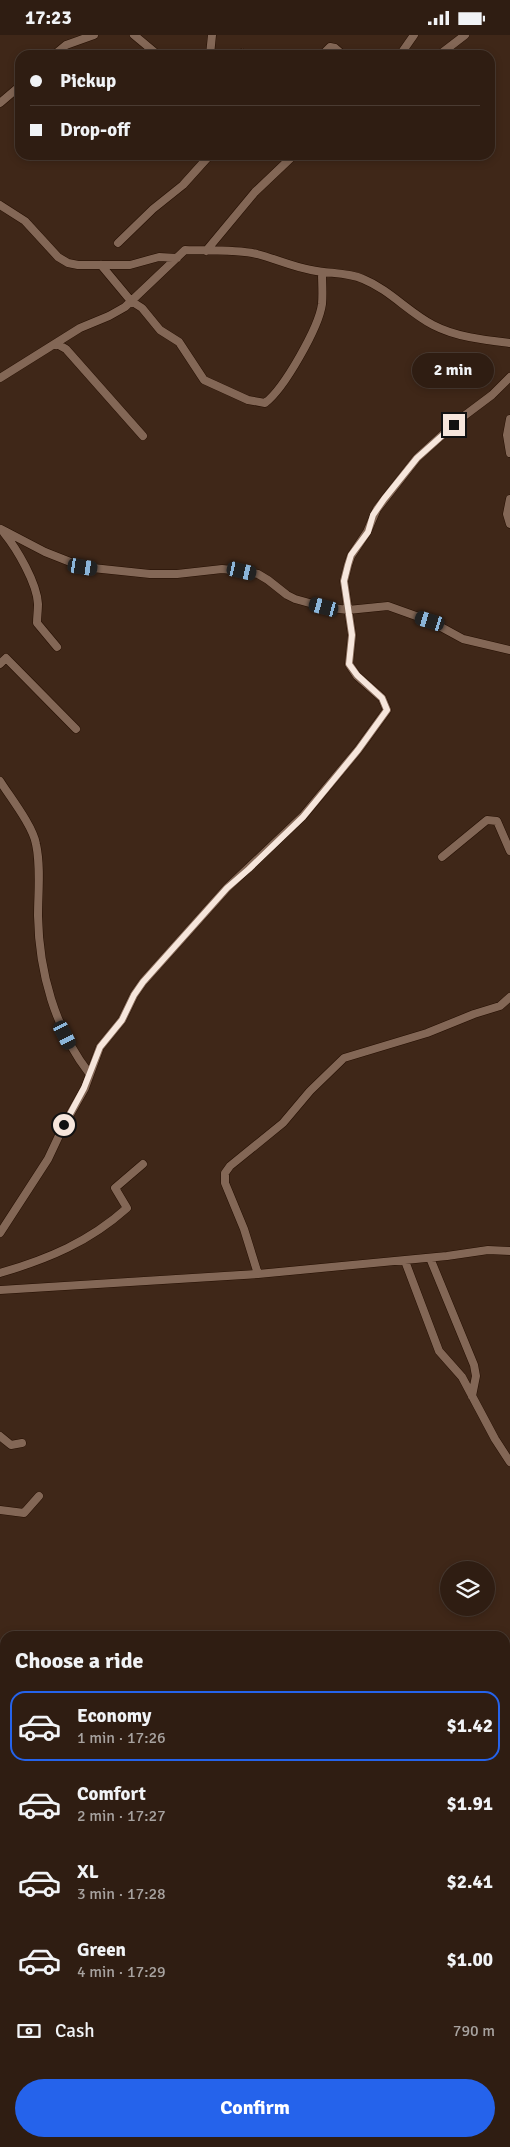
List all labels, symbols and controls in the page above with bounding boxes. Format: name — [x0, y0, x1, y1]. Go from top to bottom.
text: 17:23 — [25, 6, 72, 30]
text: Pickup — [60, 69, 116, 93]
text: Drop-off — [60, 118, 130, 142]
callout: 2 min — [413, 353, 495, 387]
text: 2 min — [434, 360, 472, 380]
route end — [443, 414, 465, 436]
car — [67, 557, 98, 577]
car — [225, 560, 258, 582]
car — [307, 596, 340, 618]
car — [413, 609, 446, 633]
car — [51, 1018, 78, 1052]
route start — [53, 1114, 75, 1136]
map controls — [440, 1561, 495, 1616]
button: layers — [440, 1561, 495, 1616]
text: Choose a ride — [15, 1647, 143, 1674]
icon: car — [17, 1704, 62, 1749]
text: Economy — [77, 1704, 151, 1728]
text: $1.42 — [447, 1714, 493, 1738]
text: 1 min · 17:26 — [77, 1728, 166, 1748]
icon: car — [17, 1782, 62, 1827]
text: Comfort — [77, 1782, 146, 1806]
text: $1.91 — [447, 1792, 493, 1816]
text: 2 min · 17:27 — [77, 1806, 166, 1826]
icon: car — [17, 1860, 62, 1905]
text: XL — [77, 1860, 99, 1884]
text: $2.41 — [447, 1870, 493, 1894]
text: 3 min · 17:28 — [77, 1884, 166, 1904]
icon: car — [17, 1938, 62, 1983]
text: Green — [77, 1938, 126, 1962]
text: $1.00 — [447, 1948, 493, 1972]
text: 4 min · 17:29 — [77, 1962, 166, 1982]
icon: cash — [15, 2017, 43, 2045]
text: Cash — [55, 2019, 95, 2043]
text: 790 m — [453, 2021, 495, 2041]
button: Confirm — [15, 2079, 495, 2137]

